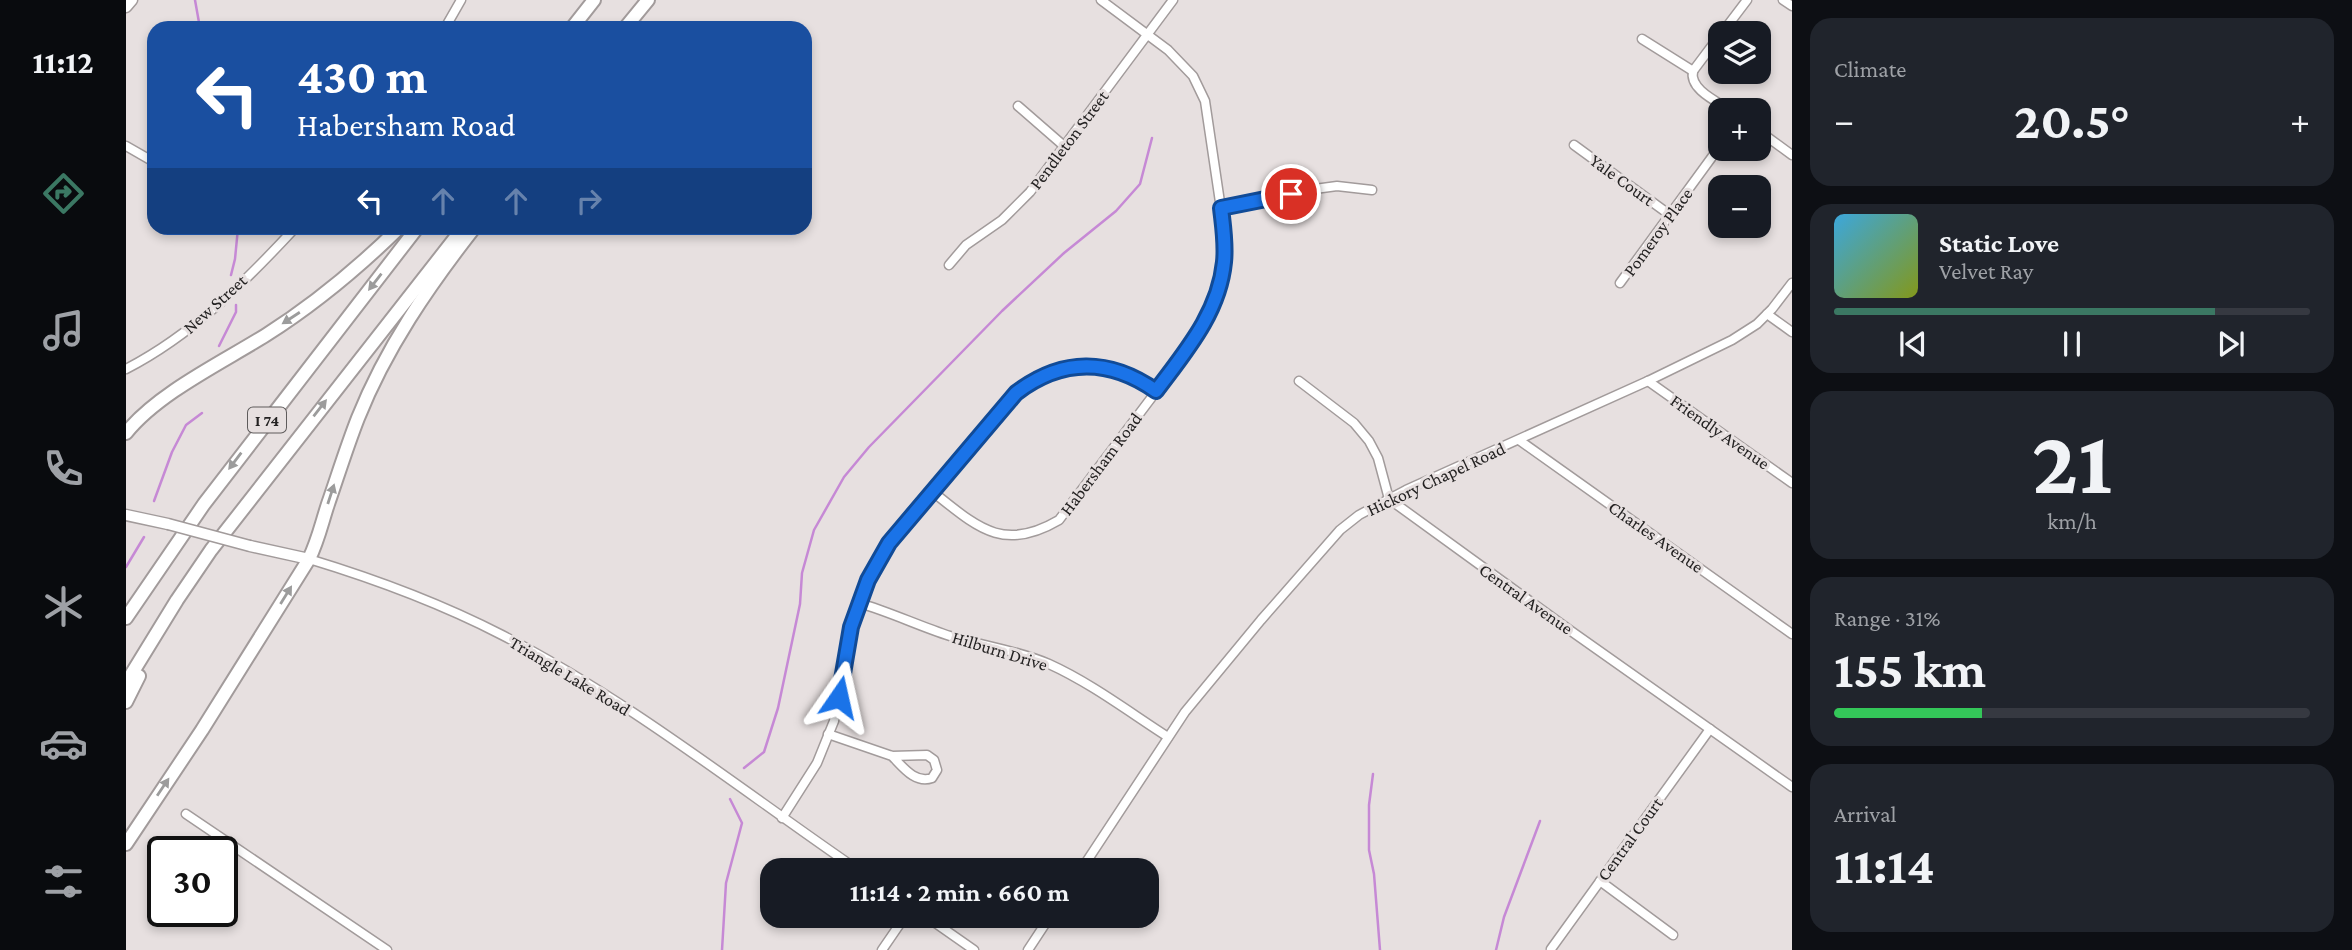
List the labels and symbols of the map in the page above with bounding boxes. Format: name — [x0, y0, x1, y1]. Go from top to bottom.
street label: Pendleton Street — [1025, 86, 1113, 193]
street label: Yale Court — [1586, 150, 1659, 210]
pin — [1261, 164, 1321, 224]
street label: Pomeroy Place — [1619, 184, 1697, 280]
street label: New Street — [179, 270, 252, 338]
one-way arrow — [368, 272, 383, 290]
one-way arrow — [281, 311, 300, 324]
street label: Friendly Avenue — [1667, 390, 1773, 474]
one-way arrow — [313, 400, 328, 418]
road number: I 74 — [248, 408, 286, 432]
street label: Habersham Road — [1056, 408, 1146, 519]
street label: Hickory Chapel Road — [1364, 438, 1509, 520]
one-way arrow — [229, 452, 243, 470]
one-way arrow — [327, 484, 337, 505]
street label: Charles Avenue — [1605, 497, 1707, 577]
street label: Central Avenue — [1475, 559, 1577, 639]
one-way arrow — [280, 586, 293, 605]
street label: Hilburn Drive — [950, 627, 1050, 675]
street label: Triangle Lake Road — [506, 632, 634, 720]
position arrow — [802, 660, 876, 734]
one-way arrow — [156, 778, 170, 796]
street label: Central Court — [1593, 793, 1667, 884]
speed limit sign: 30 — [147, 836, 238, 927]

